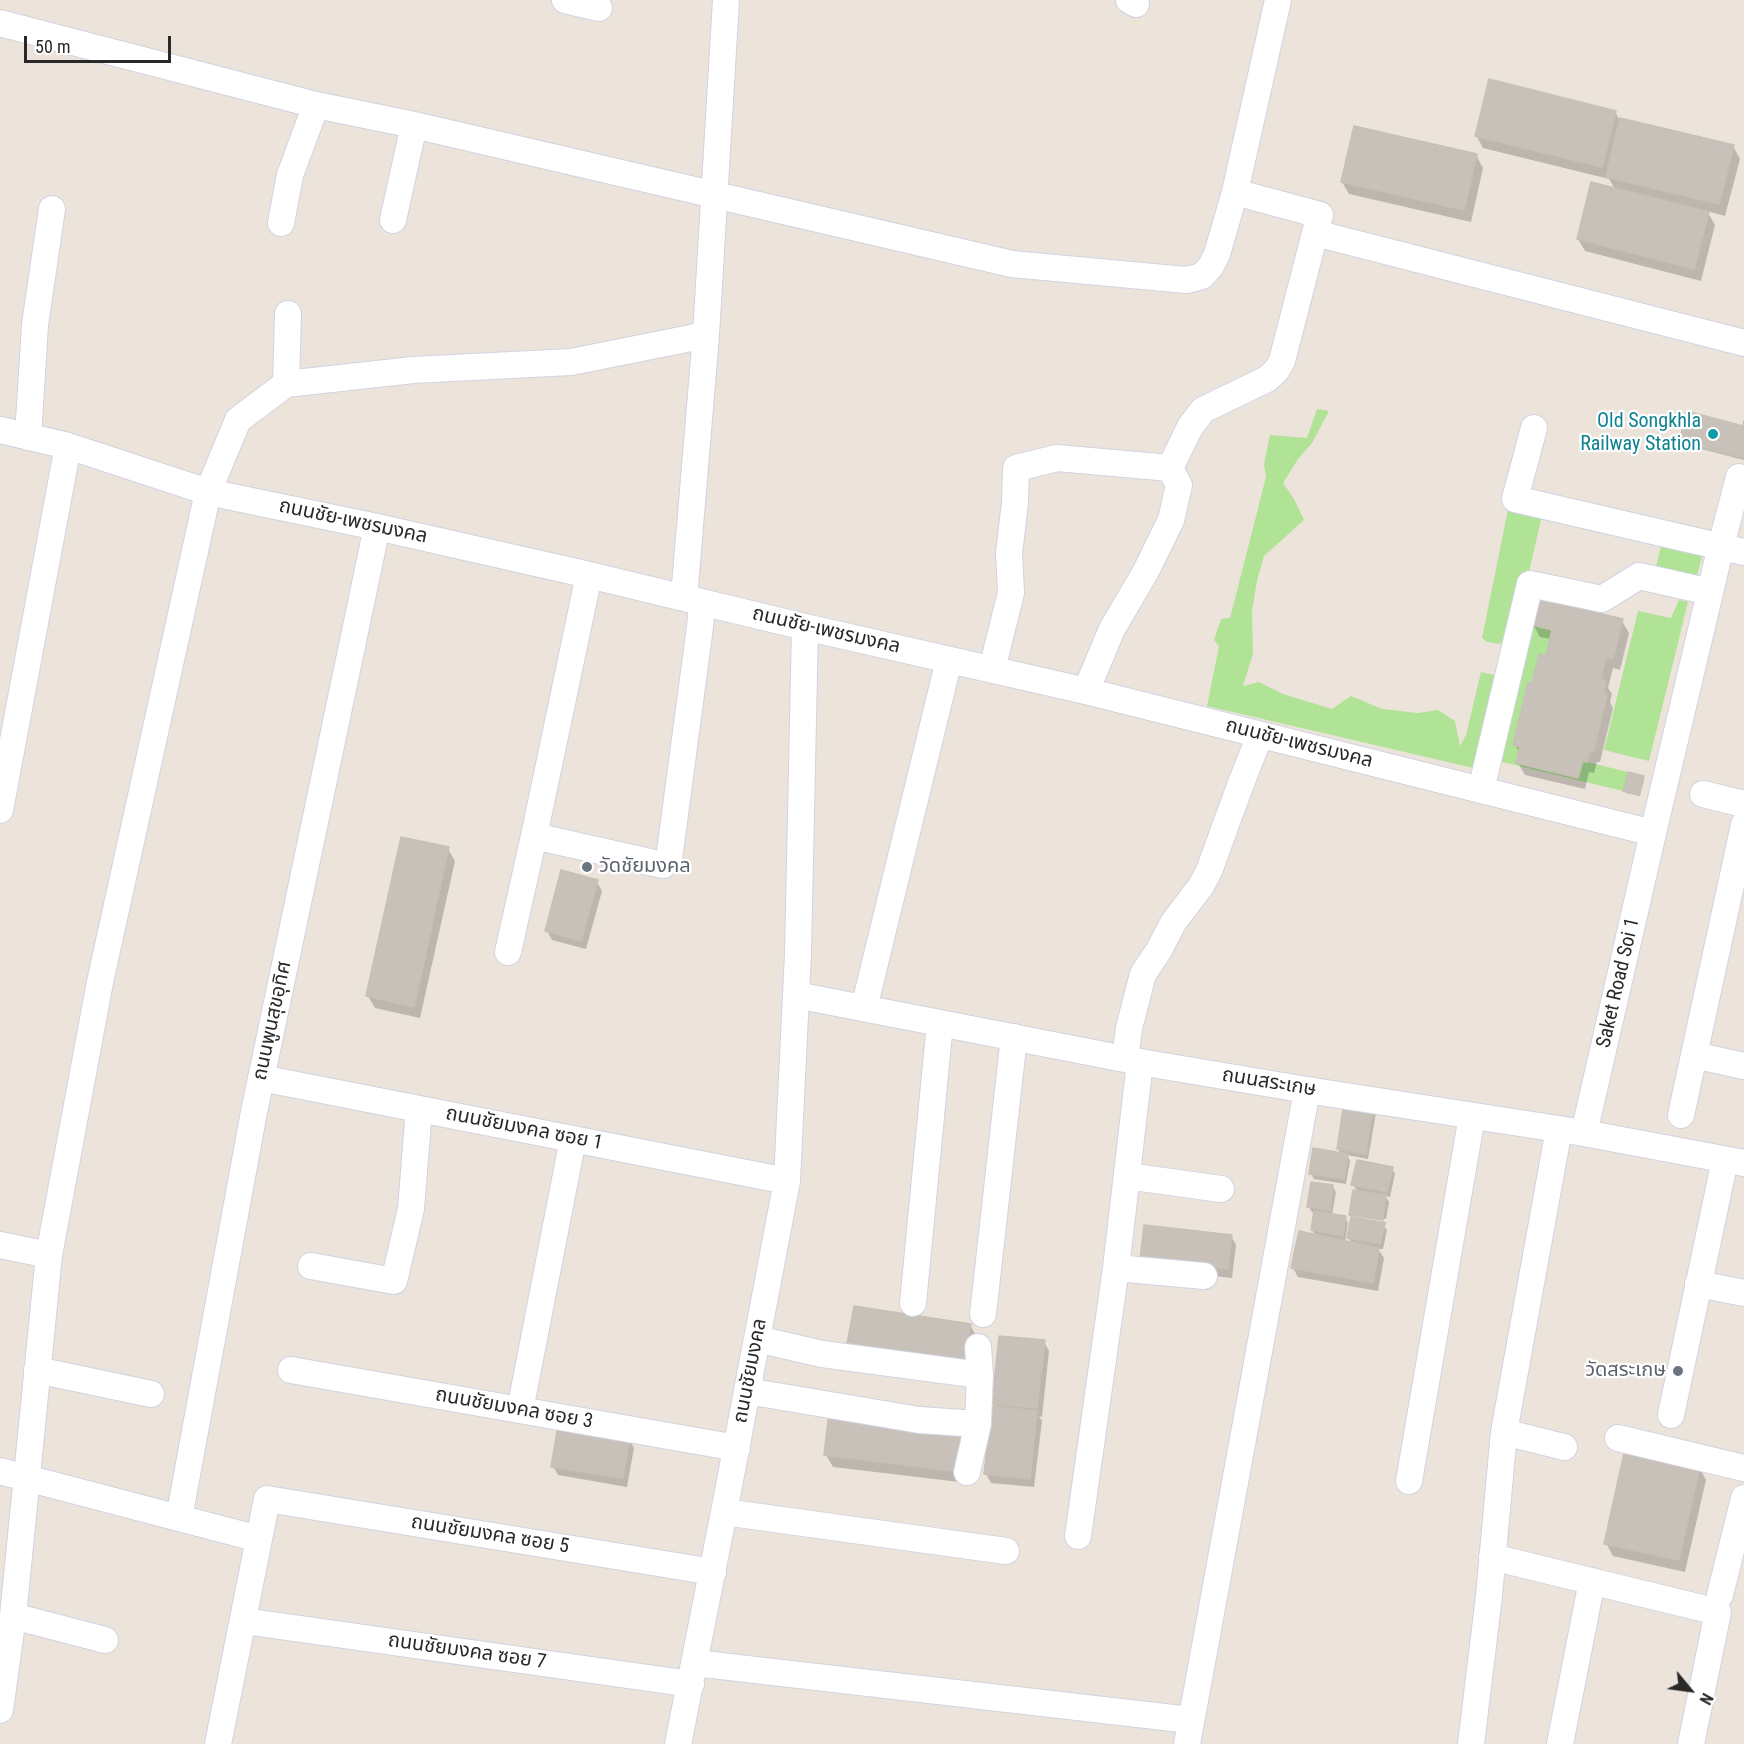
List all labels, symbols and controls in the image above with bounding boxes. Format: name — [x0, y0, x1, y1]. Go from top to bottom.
scale bar — [27, 24, 174, 62]
text: 50 m — [35, 36, 70, 57]
place label: Old Songkhla Railway Station — [1580, 410, 1701, 457]
marker: Old Songkhla Railway Station — [1706, 427, 1720, 441]
street label: ถนนชัย-เพชรมงคล — [277, 495, 429, 549]
street label: ถนนชัย-เพชรมงคล — [750, 602, 902, 660]
street label: ถนนชัย-เพชรมงคล — [1223, 714, 1375, 774]
place label: วัดชัยมงคล — [599, 855, 691, 879]
marker: วัดชัยมงคล — [580, 860, 594, 874]
street label: Saket Road Soi 1 — [1592, 916, 1646, 1050]
street label: ถนนพูนสุขอุทิศ — [249, 959, 297, 1083]
street label: ถนนสระเกษ — [1220, 1064, 1318, 1102]
street label: ถนนชัยมงคล ซอย 1 — [443, 1102, 605, 1156]
street label: ถนนชัยมงคล — [729, 1317, 773, 1425]
place label: วัดสระเกษ — [1585, 1359, 1666, 1383]
marker: วัดสระเกษ — [1671, 1364, 1685, 1378]
street label: ถนนชัยมงคล ซอย 3 — [433, 1383, 595, 1435]
street label: ถนนชัยมงคล ซอย 5 — [409, 1511, 571, 1559]
street label: ถนนชัยมงคล ซอย 7 — [386, 1629, 548, 1675]
north arrow — [1660, 1660, 1720, 1720]
text: N — [1696, 1690, 1717, 1708]

